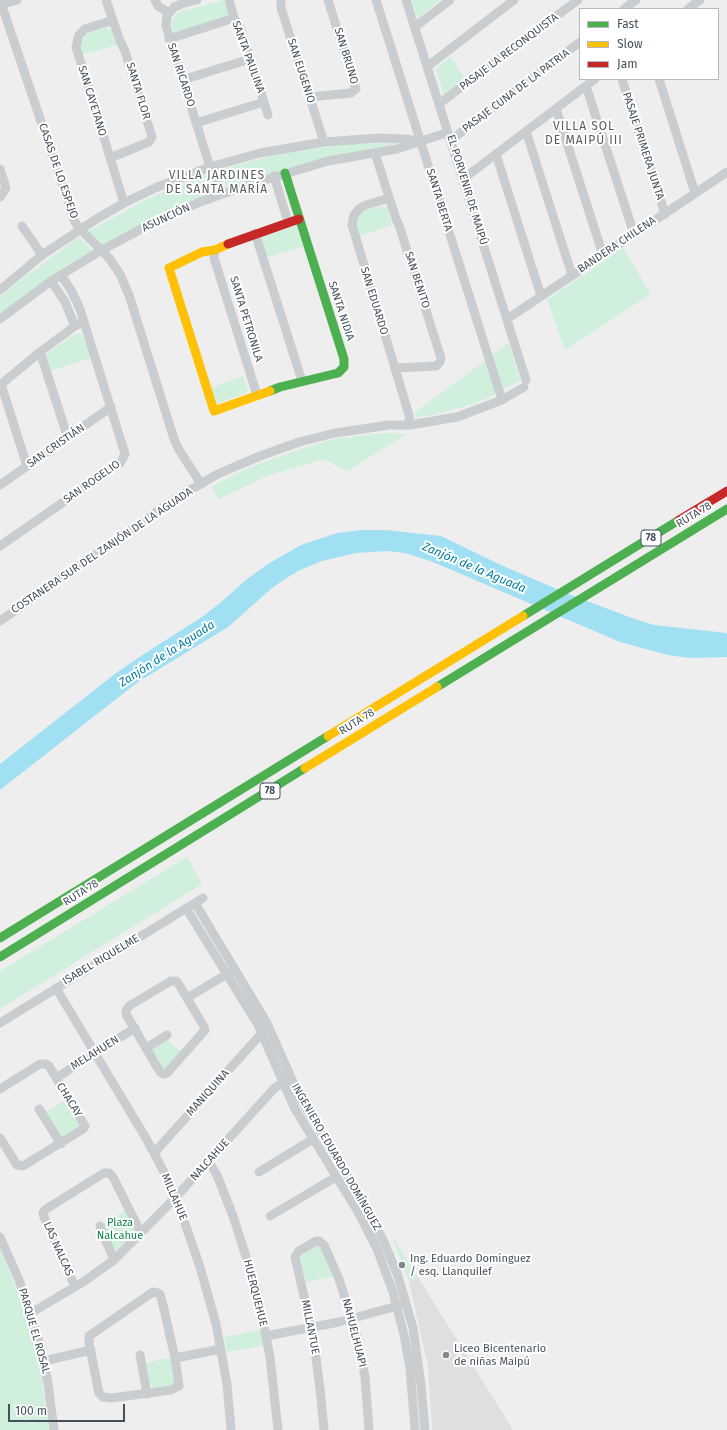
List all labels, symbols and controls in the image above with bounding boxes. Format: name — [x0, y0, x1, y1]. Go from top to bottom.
legend — [579, 8, 719, 80]
street label: PASAJE LA RECONQUISTA — [457, 11, 561, 93]
text: Fast — [617, 17, 639, 31]
street label: SANTA PAULINA — [229, 19, 267, 95]
street label: SAN BRUNO — [331, 26, 361, 86]
street label: SAN EUGENIO — [284, 37, 318, 105]
text: Slow — [617, 37, 643, 51]
street label: SAN RICARDO — [164, 41, 198, 109]
street label: PASAJE CUNA DE LA PATRIA — [460, 46, 572, 136]
text: Jam — [617, 57, 637, 71]
street label: SANTA FLOR — [123, 61, 153, 121]
street label: SAN CAYETANO — [75, 64, 109, 138]
street label: PASAJE PRIMERA JUNTA — [619, 90, 667, 202]
district label: VILLA SOL DE MAIPÚ III — [545, 120, 623, 148]
street label: CASAS DE LO ESPEJO — [35, 122, 81, 220]
street label: EL PORVENIR DE MAIPÚ — [444, 133, 490, 247]
street label: SANTA BERTA — [423, 167, 455, 233]
district label: VILLA JARDINES DE SANTA MARÍA — [166, 169, 268, 197]
street label: ASUNCIÓN — [140, 201, 192, 235]
street label: BANDERA CHILENA — [575, 214, 659, 276]
street label: SAN BENITO — [402, 250, 432, 310]
street label: SAN EDUARDO — [357, 265, 391, 337]
street label: SANTA PETRONILA — [227, 275, 265, 363]
street label: SANTA NIDIA — [325, 280, 357, 342]
street label: SAN CRISTIÁN — [25, 421, 87, 471]
street label: SAN ROGELIO — [61, 458, 123, 506]
street label: COSTANERA SUR DEL ZANJÓN DE LA AGUADA — [9, 485, 195, 617]
street label: RUTA 78 — [674, 499, 714, 531]
road number: 78 — [641, 530, 661, 546]
water label: Zanjón de la Aguada — [420, 540, 528, 596]
water label: Zanjón de la Aguada — [116, 618, 218, 690]
street label: RUTA 78 — [337, 706, 377, 738]
road number: 78 — [260, 783, 280, 799]
street label: RUTA 78 — [61, 877, 101, 909]
street label: ISABEL RIQUELME — [60, 932, 142, 988]
street label: MELAHUEN — [68, 1033, 122, 1073]
street label: MANIQUINA — [184, 1067, 232, 1119]
street label: CHACAY — [53, 1080, 85, 1120]
street label: INGENIERO EDUARDO DOMÍNGUEZ — [288, 1081, 384, 1233]
street label: NALCAHUE — [188, 1136, 232, 1184]
street label: MILLAHUE — [158, 1172, 190, 1222]
park label: Plaza Nalcahue — [97, 1216, 143, 1242]
street label: LAS NALCAS — [40, 1220, 76, 1278]
place label: Ing. Eduardo Domínguez / esq. Llanquilef — [410, 1252, 531, 1278]
street label: HUERQUEHUE — [240, 1258, 270, 1328]
marker: Ing. Eduardo Domínguez / esq. Llanquilef — [397, 1260, 407, 1270]
street label: PARQUE EL ROSAL — [15, 1287, 53, 1375]
street label: NAHUELHUAPI — [339, 1297, 369, 1369]
street label: MILLANTUE — [298, 1299, 322, 1355]
place label: Liceo Bicentenario de niñas Maipú — [454, 1342, 546, 1368]
marker: Liceo Bicentenario de niñas Maipú — [441, 1350, 451, 1360]
scale bar — [10, 1396, 127, 1422]
text: 100 m — [15, 1404, 47, 1418]

